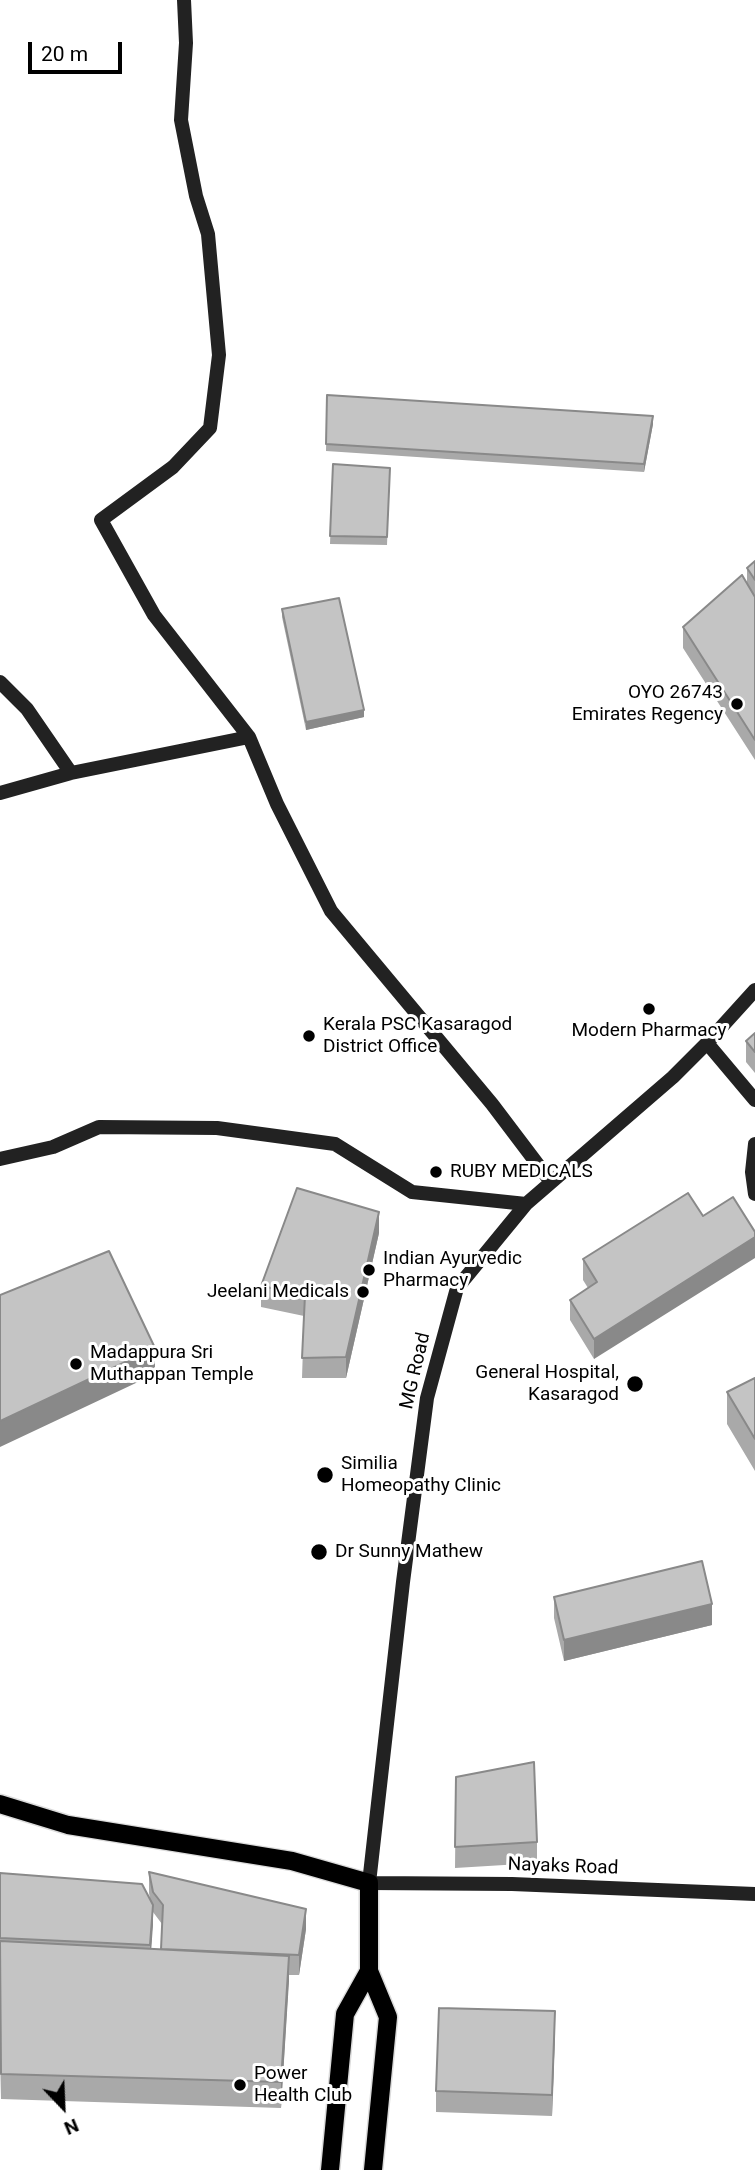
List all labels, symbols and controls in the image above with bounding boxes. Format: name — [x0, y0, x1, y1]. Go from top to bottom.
scale bar — [32, 28, 126, 72]
text: 20 m — [41, 42, 88, 66]
place label: OYO 26743 Emirates Regency — [572, 682, 723, 726]
marker: OYO 26743 Emirates Regency — [729, 696, 745, 712]
marker: Modern Pharmacy — [641, 1001, 657, 1017]
place label: Kerala PSC Kasaragod District Office — [323, 1014, 512, 1058]
place label: Modern Pharmacy — [571, 1020, 727, 1042]
marker: Kerala PSC Kasaragod District Office — [301, 1028, 317, 1044]
place label: RUBY MEDICALS — [450, 1161, 593, 1183]
marker: RUBY MEDICALS — [428, 1164, 444, 1180]
place label: Indian Ayurvedic Pharmacy — [383, 1248, 522, 1292]
marker: Indian Ayurvedic Pharmacy — [361, 1262, 377, 1278]
place label: Jeelani Medicals — [207, 1281, 349, 1303]
marker: Jeelani Medicals — [355, 1284, 371, 1300]
street label: MG Road — [396, 1331, 436, 1411]
place label: Madappura Sri Muthappan Temple — [90, 1342, 253, 1386]
marker: Madappura Sri Muthappan Temple — [68, 1356, 84, 1372]
place label: General Hospital, Kasaragod — [475, 1362, 619, 1406]
marker: General Hospital, Kasaragod — [625, 1374, 645, 1394]
place label: Similia Homeopathy Clinic — [341, 1453, 501, 1497]
marker: Similia Homeopathy Clinic — [315, 1465, 335, 1485]
place label: Dr Sunny Mathew — [335, 1541, 483, 1563]
marker: Dr Sunny Mathew — [309, 1542, 329, 1562]
street label: Nayaks Road — [507, 1854, 619, 1880]
place label: Power Health Club — [254, 2063, 352, 2107]
north arrow — [28, 2072, 98, 2142]
marker: Power Health Club — [232, 2077, 248, 2093]
text: N — [61, 2114, 82, 2140]

